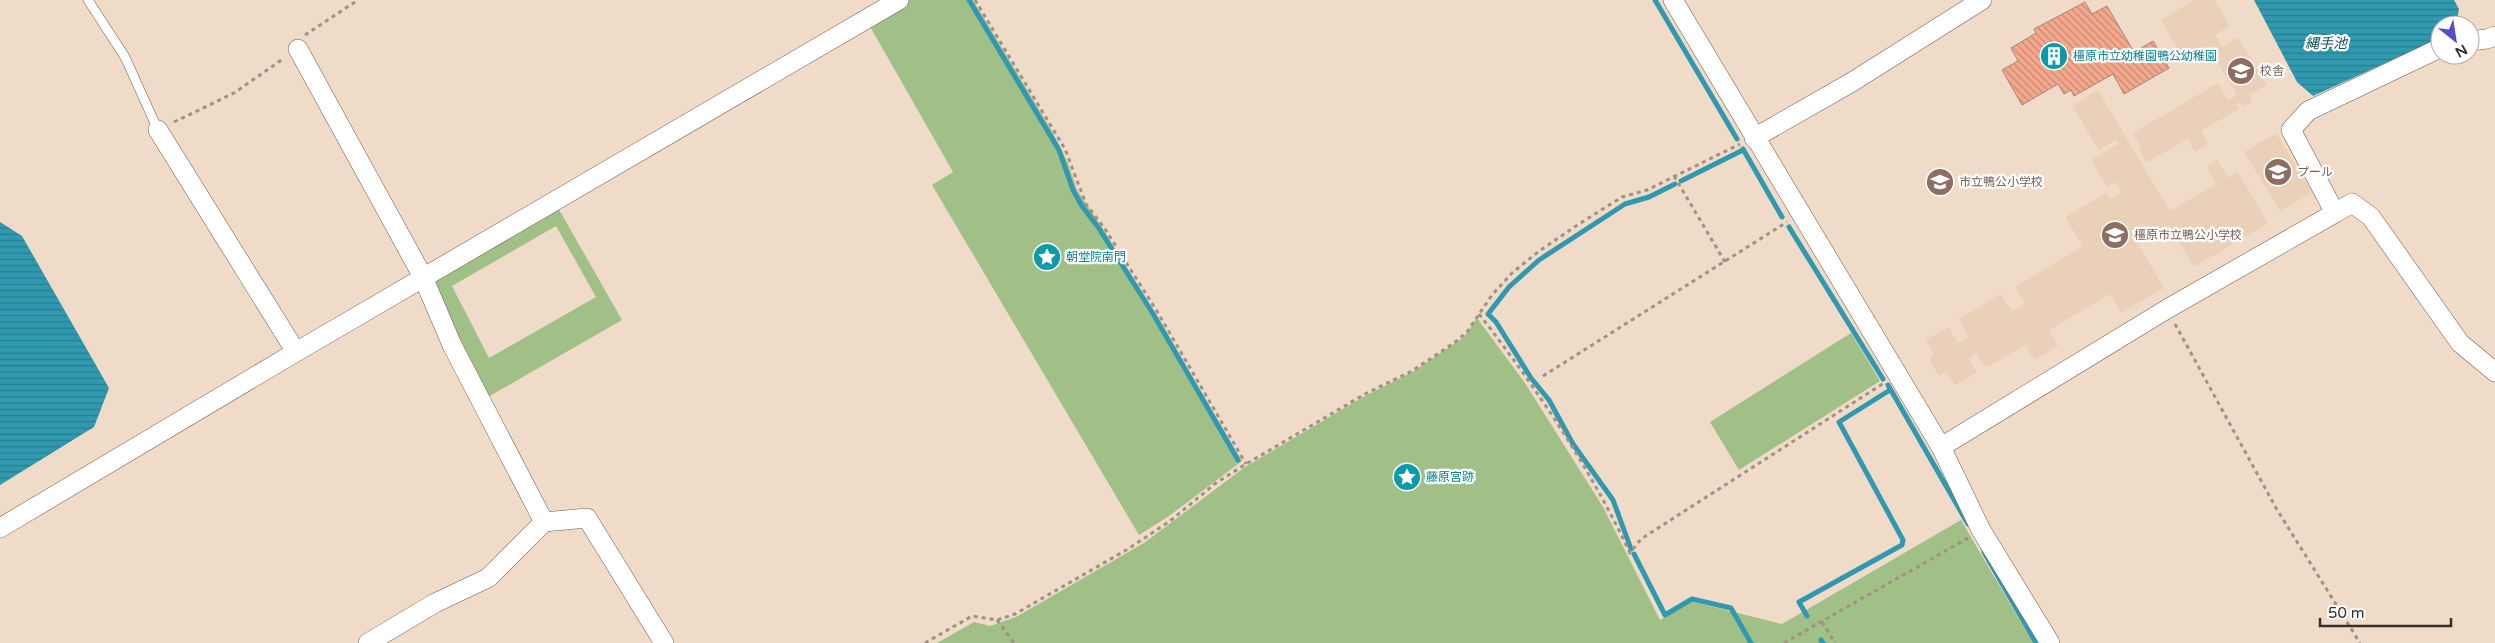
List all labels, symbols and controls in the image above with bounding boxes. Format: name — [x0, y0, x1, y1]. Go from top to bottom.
north arrow — [2430, 15, 2480, 65]
water label: 縄手池 — [2305, 35, 2349, 52]
building icon: 橿原市立幼稚園鴨公幼稚園 — [2039, 41, 2069, 71]
text: N — [2452, 41, 2470, 61]
place label: 橿原市立幼稚園鴨公幼稚園 — [2073, 49, 2217, 63]
school or university icon: 校舎 — [2226, 56, 2256, 86]
place label: 校舎 — [2260, 64, 2284, 78]
school or university icon: プール — [2263, 157, 2293, 187]
place label: プール — [2297, 165, 2333, 179]
school or university icon: 市立鴨公小学校 — [1925, 167, 1955, 197]
place label: 市立鴨公小学校 — [1959, 175, 2043, 189]
school or university icon: 橿原市立鴨公小学校 — [2100, 220, 2130, 250]
place label: 橿原市立鴨公小学校 — [2134, 228, 2242, 242]
place icon: 朝堂院南門 — [1032, 242, 1062, 272]
place label: 朝堂院南門 — [1066, 250, 1126, 264]
place icon: 藤原宮跡 — [1392, 462, 1422, 492]
place label: 藤原宮跡 — [1426, 470, 1474, 484]
scale bar — [2320, 596, 2451, 628]
text: 50 m — [2328, 604, 2365, 622]

